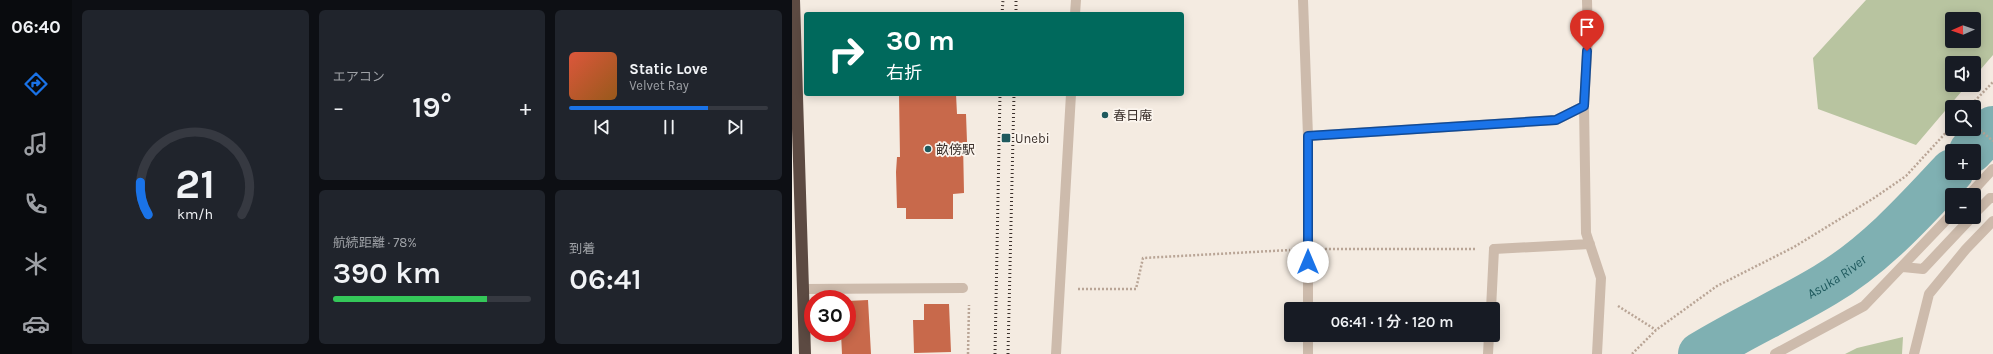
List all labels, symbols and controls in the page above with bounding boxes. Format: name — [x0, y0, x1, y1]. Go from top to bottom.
pin — [1570, 10, 1604, 51]
north arrow — [1945, 12, 1981, 48]
map controls — [1945, 12, 1981, 224]
text: 06:40 — [11, 16, 61, 38]
icon: arrive — [1576, 16, 1598, 38]
text: 30 m — [886, 24, 955, 57]
icon: right — [820, 28, 872, 80]
button: sound — [1945, 56, 1981, 92]
text: Static Love — [629, 60, 708, 78]
text: 右折 — [886, 62, 922, 84]
text: エアコン — [333, 69, 385, 84]
icon: directions — [22, 70, 50, 98]
text: Velvet Ray — [629, 78, 689, 93]
text: 19° — [412, 89, 452, 125]
text: − — [333, 95, 344, 121]
text: + — [520, 95, 531, 121]
button: search — [1945, 100, 1981, 136]
place label: 春日庵 — [1113, 108, 1152, 123]
marker: 春日庵 — [1100, 110, 1110, 120]
icon: previous — [591, 116, 613, 138]
icon: pause — [658, 116, 680, 138]
icon: next — [724, 116, 746, 138]
icon: music — [22, 130, 50, 158]
place label: Unebi — [1015, 131, 1050, 146]
marker: Unebi — [1000, 132, 1012, 144]
place label: 畝傍駅 — [936, 142, 975, 157]
marker: 畝傍駅 — [923, 144, 933, 154]
button: + — [1945, 144, 1981, 180]
text: 21 — [175, 160, 215, 208]
button: − — [1945, 188, 1981, 224]
icon: phone — [22, 190, 50, 218]
text: km/h — [177, 206, 213, 223]
text: 航続距離 · 78% — [333, 235, 417, 250]
text: 到着 — [569, 241, 595, 256]
position arrow — [1287, 241, 1329, 283]
icon: climate — [22, 250, 50, 278]
water label: Asuka River — [1804, 250, 1871, 302]
text: 390 km — [333, 255, 441, 291]
text: 06:41 — [569, 261, 642, 297]
speed limit sign: 30 — [804, 290, 856, 342]
icon: car — [22, 310, 50, 338]
text: 06:41 · 1 分 · 120 m — [1331, 313, 1453, 331]

